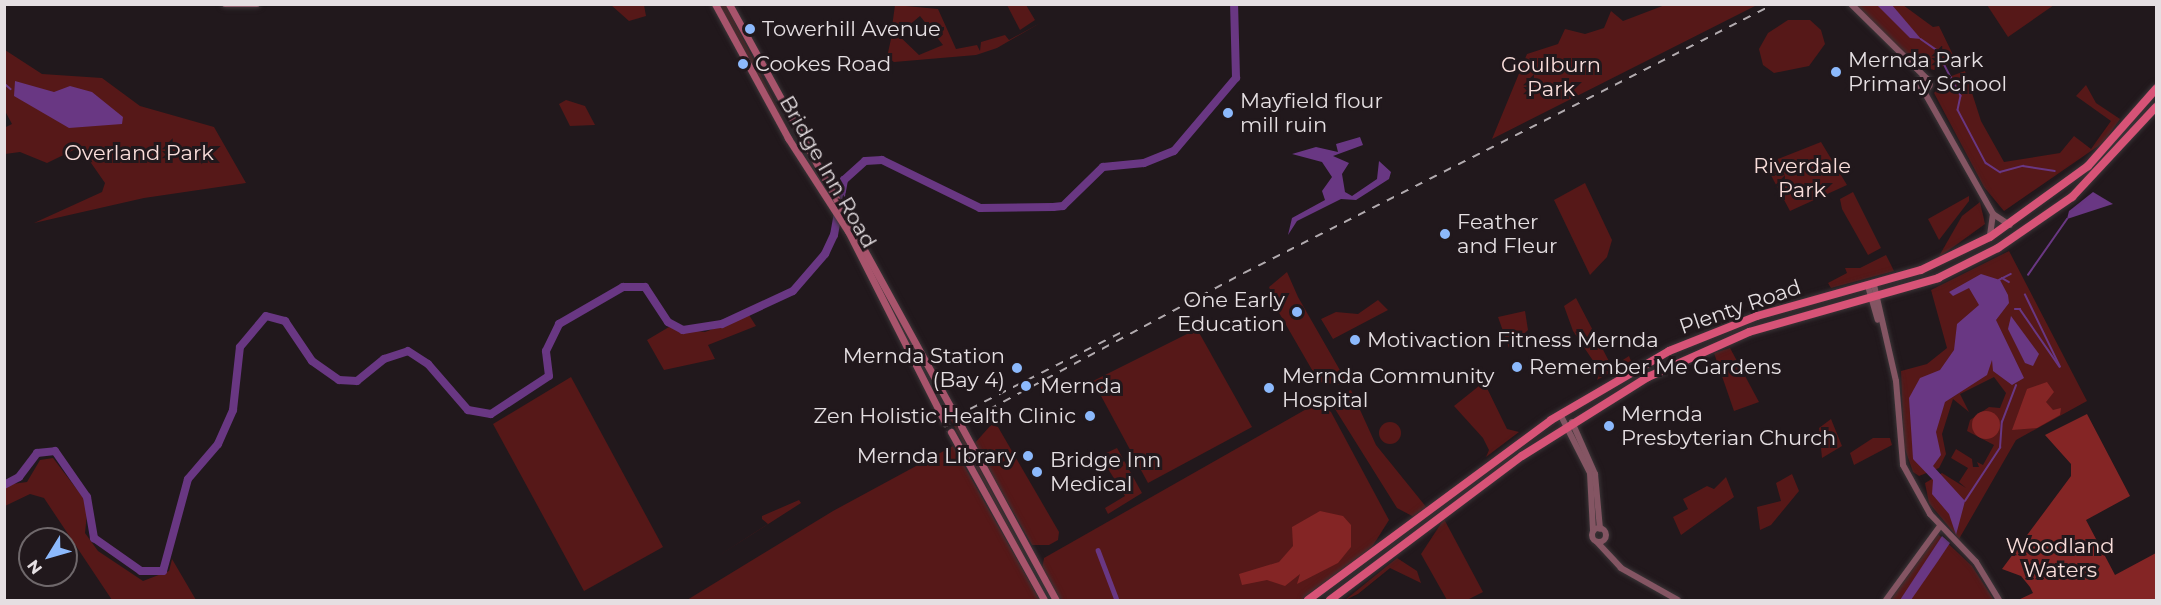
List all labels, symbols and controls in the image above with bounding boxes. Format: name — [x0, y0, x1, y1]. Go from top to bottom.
place label: Towerhill Avenue — [762, 16, 941, 42]
marker: Towerhill Avenue — [743, 22, 757, 36]
place label: Mernda Park Primary School — [1848, 47, 2007, 97]
place label: Cookes Road — [755, 51, 891, 77]
park label: Goulburn Park — [1501, 52, 1601, 102]
marker: Cookes Road — [736, 57, 750, 71]
marker: Mernda Park Primary School — [1829, 65, 1843, 79]
place label: Mayfield flour mill ruin — [1240, 88, 1383, 138]
street label: Bridge Inn Road — [774, 91, 882, 253]
marker: Mayfield flour mill ruin — [1221, 106, 1235, 120]
park label: Overland Park — [64, 140, 214, 166]
park label: Riverdale Park — [1753, 153, 1851, 203]
place label: Feather and Fleur — [1457, 209, 1557, 259]
marker: Feather and Fleur — [1438, 227, 1452, 241]
street label: Plenty Road — [1676, 274, 1804, 340]
place label: One Early Education — [1177, 287, 1285, 337]
marker: One Early Education — [1290, 305, 1304, 319]
place label: Motivaction Fitness Mernda — [1367, 327, 1659, 353]
marker: Motivaction Fitness Mernda — [1348, 333, 1362, 347]
place label: Mernda Station (Bay 4) — [843, 343, 1005, 393]
place label: Remember Me Gardens — [1529, 354, 1781, 380]
marker: Remember Me Gardens — [1510, 360, 1524, 374]
marker: Mernda Station (Bay 4) — [1010, 361, 1024, 375]
place label: Mernda Community Hospital — [1282, 363, 1494, 413]
place label: Mernda — [1040, 373, 1122, 399]
marker: Mernda — [1017, 377, 1035, 395]
marker: Mernda Community Hospital — [1260, 379, 1278, 397]
place label: Mernda Presbyterian Church — [1621, 401, 1836, 451]
place label: Zen Holistic Health Clinic — [814, 403, 1076, 429]
marker: Zen Holistic Health Clinic — [1081, 407, 1099, 425]
marker: Mernda Presbyterian Church — [1602, 419, 1616, 433]
place label: Mernda Library — [857, 443, 1016, 469]
place label: Bridge Inn Medical — [1050, 447, 1161, 497]
marker: Mernda Library — [1021, 449, 1035, 463]
marker: Bridge Inn Medical — [1028, 463, 1046, 481]
north arrow — [18, 527, 78, 587]
park label: Woodland Waters — [2005, 533, 2115, 583]
text: N — [23, 556, 46, 578]

